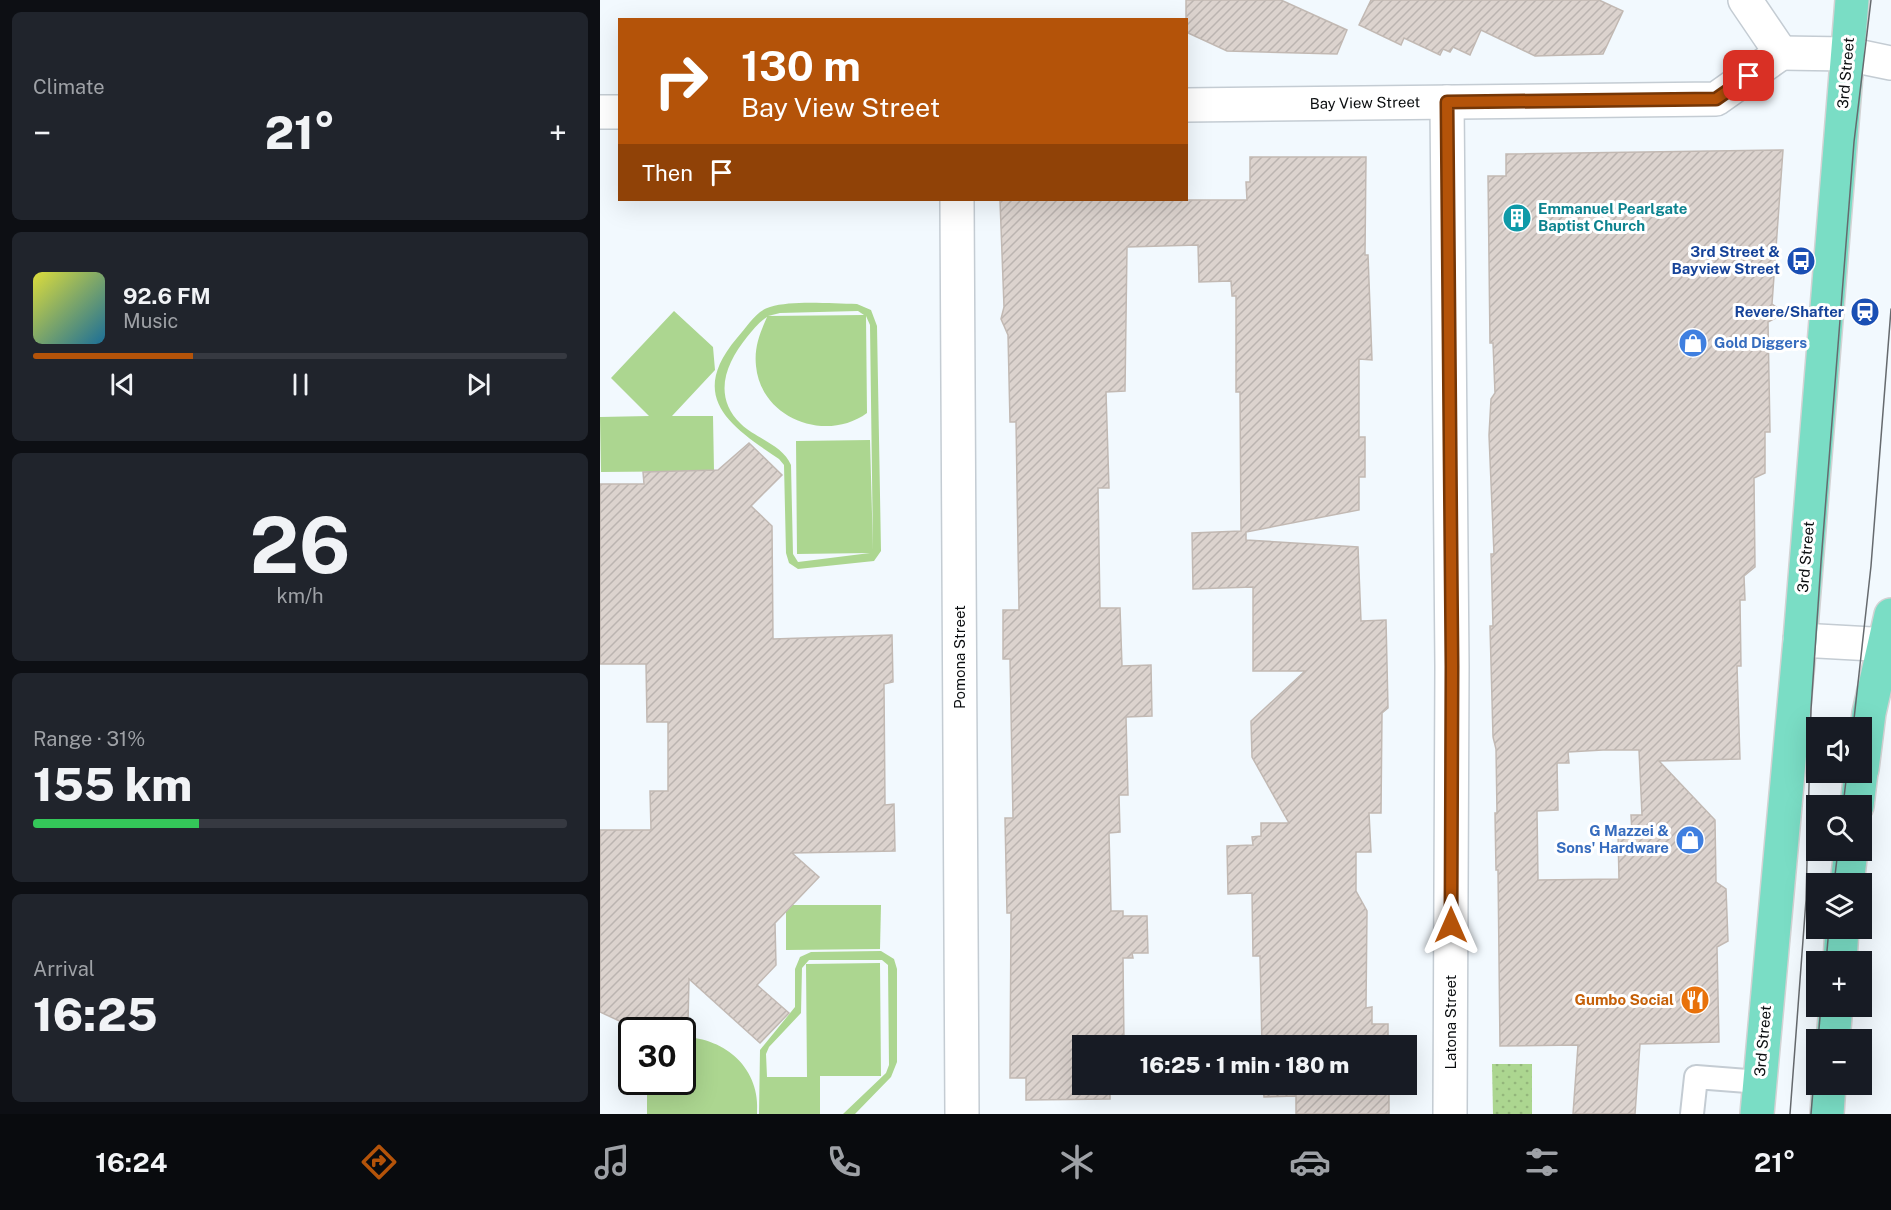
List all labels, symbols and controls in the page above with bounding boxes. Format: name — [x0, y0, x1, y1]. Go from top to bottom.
street label: 3rd Street — [1834, 36, 1857, 109]
text: 130 m — [741, 41, 861, 90]
icon: right — [642, 42, 720, 120]
pin — [1723, 50, 1774, 101]
icon: arrive — [1732, 59, 1765, 92]
text: Climate — [33, 75, 105, 99]
text: Bay View Street — [741, 91, 940, 123]
street label: Bay View Street — [1310, 93, 1421, 112]
text: 21° — [265, 106, 335, 159]
text: − — [33, 114, 51, 152]
text: + — [549, 114, 567, 152]
icon: arrive — [705, 156, 738, 189]
text: Then — [642, 160, 693, 186]
place label: Emmanuel Pearlgate Baptist Church — [1538, 200, 1687, 234]
building icon: Emmanuel Pearlgate Baptist Church — [1501, 202, 1533, 234]
place label: 3rd Street & Bayview Street — [1672, 243, 1780, 277]
bus stop icon: 3rd Street & Bayview Street — [1785, 245, 1817, 277]
text: 92.6 FM — [123, 283, 211, 309]
station icon: Revere/Shafter — [1849, 296, 1881, 328]
place label: Revere/Shafter — [1734, 303, 1844, 320]
text: Music — [123, 309, 178, 333]
shop icon: Gold Diggers — [1677, 327, 1709, 359]
place label: Gold Diggers — [1714, 334, 1807, 351]
icon: previous — [106, 368, 139, 401]
icon: pause — [284, 368, 317, 401]
icon: next — [462, 368, 495, 401]
text: 26 — [249, 499, 351, 591]
street label: 3rd Street — [1794, 520, 1817, 593]
text: km/h — [276, 584, 324, 608]
street label: Pomona Street — [951, 605, 968, 709]
map controls — [1806, 717, 1872, 1095]
button: sound — [1806, 717, 1872, 783]
text: Range · 31% — [33, 727, 145, 751]
text: 155 km — [33, 758, 192, 811]
button: search — [1806, 795, 1872, 861]
place label: G Mazzei & Sons' Hardware — [1556, 822, 1669, 856]
shop icon: G Mazzei & Sons' Hardware — [1674, 824, 1706, 856]
button: layers — [1806, 873, 1872, 939]
position arrow — [1419, 893, 1483, 957]
button: + — [1806, 951, 1872, 1017]
text: Arrival — [33, 957, 95, 981]
street label: Latona Street — [1442, 974, 1459, 1069]
restaurant icon: Gumbo Social — [1679, 984, 1711, 1016]
text: 16:25 — [33, 988, 158, 1041]
place label: Gumbo Social — [1575, 991, 1674, 1008]
street label: 3rd Street — [1751, 1004, 1774, 1077]
speed limit sign: 30 — [618, 1017, 696, 1095]
button: − — [1806, 1029, 1872, 1095]
text: 16:25 · 1 min · 180 m — [1140, 1052, 1349, 1078]
icon: directions — [358, 1141, 400, 1183]
icon: music — [591, 1141, 633, 1183]
icon: phone — [823, 1141, 865, 1183]
icon: climate — [1056, 1141, 1098, 1183]
icon: car — [1289, 1141, 1331, 1183]
icon: filters — [1521, 1141, 1563, 1183]
text: 16:24 — [95, 1146, 167, 1178]
text: 21° — [1754, 1146, 1796, 1178]

